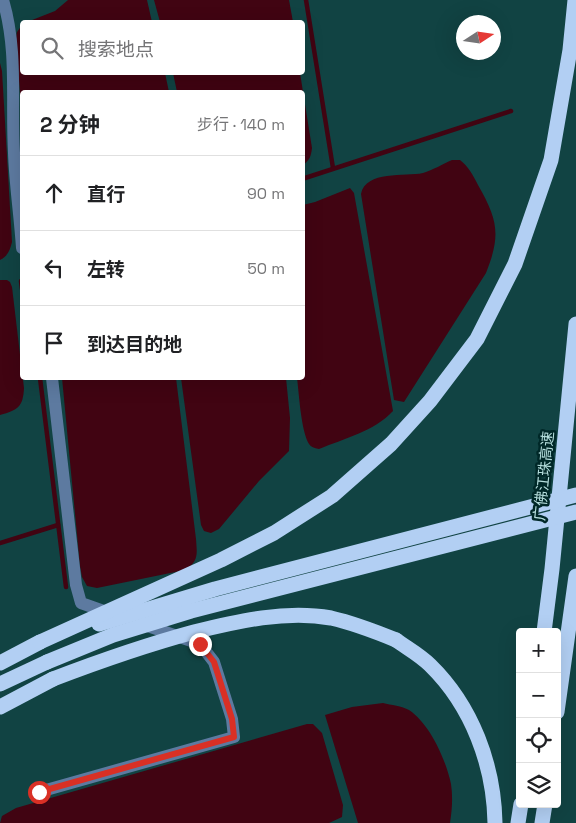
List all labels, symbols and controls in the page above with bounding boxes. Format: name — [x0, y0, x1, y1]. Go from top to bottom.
north arrow — [456, 15, 501, 60]
search box — [20, 20, 305, 75]
icon: search — [38, 34, 66, 62]
text: 搜索地点 — [78, 37, 154, 62]
text: 2 分钟 — [40, 111, 100, 138]
text: 步行 · 140 m — [197, 114, 285, 135]
icon: ahead — [40, 179, 68, 207]
text: 直行 — [87, 182, 125, 207]
text: 90 m — [247, 183, 285, 204]
icon: left — [40, 254, 68, 282]
text: 左转 — [87, 257, 125, 282]
text: 50 m — [247, 258, 285, 279]
icon: arrive — [40, 329, 68, 357]
text: 到达目的地 — [87, 332, 182, 357]
street label: 广佛江珠高速 — [529, 430, 558, 522]
map controls — [516, 628, 561, 808]
button: + — [516, 628, 561, 673]
route end — [189, 633, 212, 656]
button: − — [516, 673, 561, 718]
button: locate — [516, 718, 561, 763]
button: layers — [516, 763, 561, 808]
route start — [28, 781, 51, 804]

